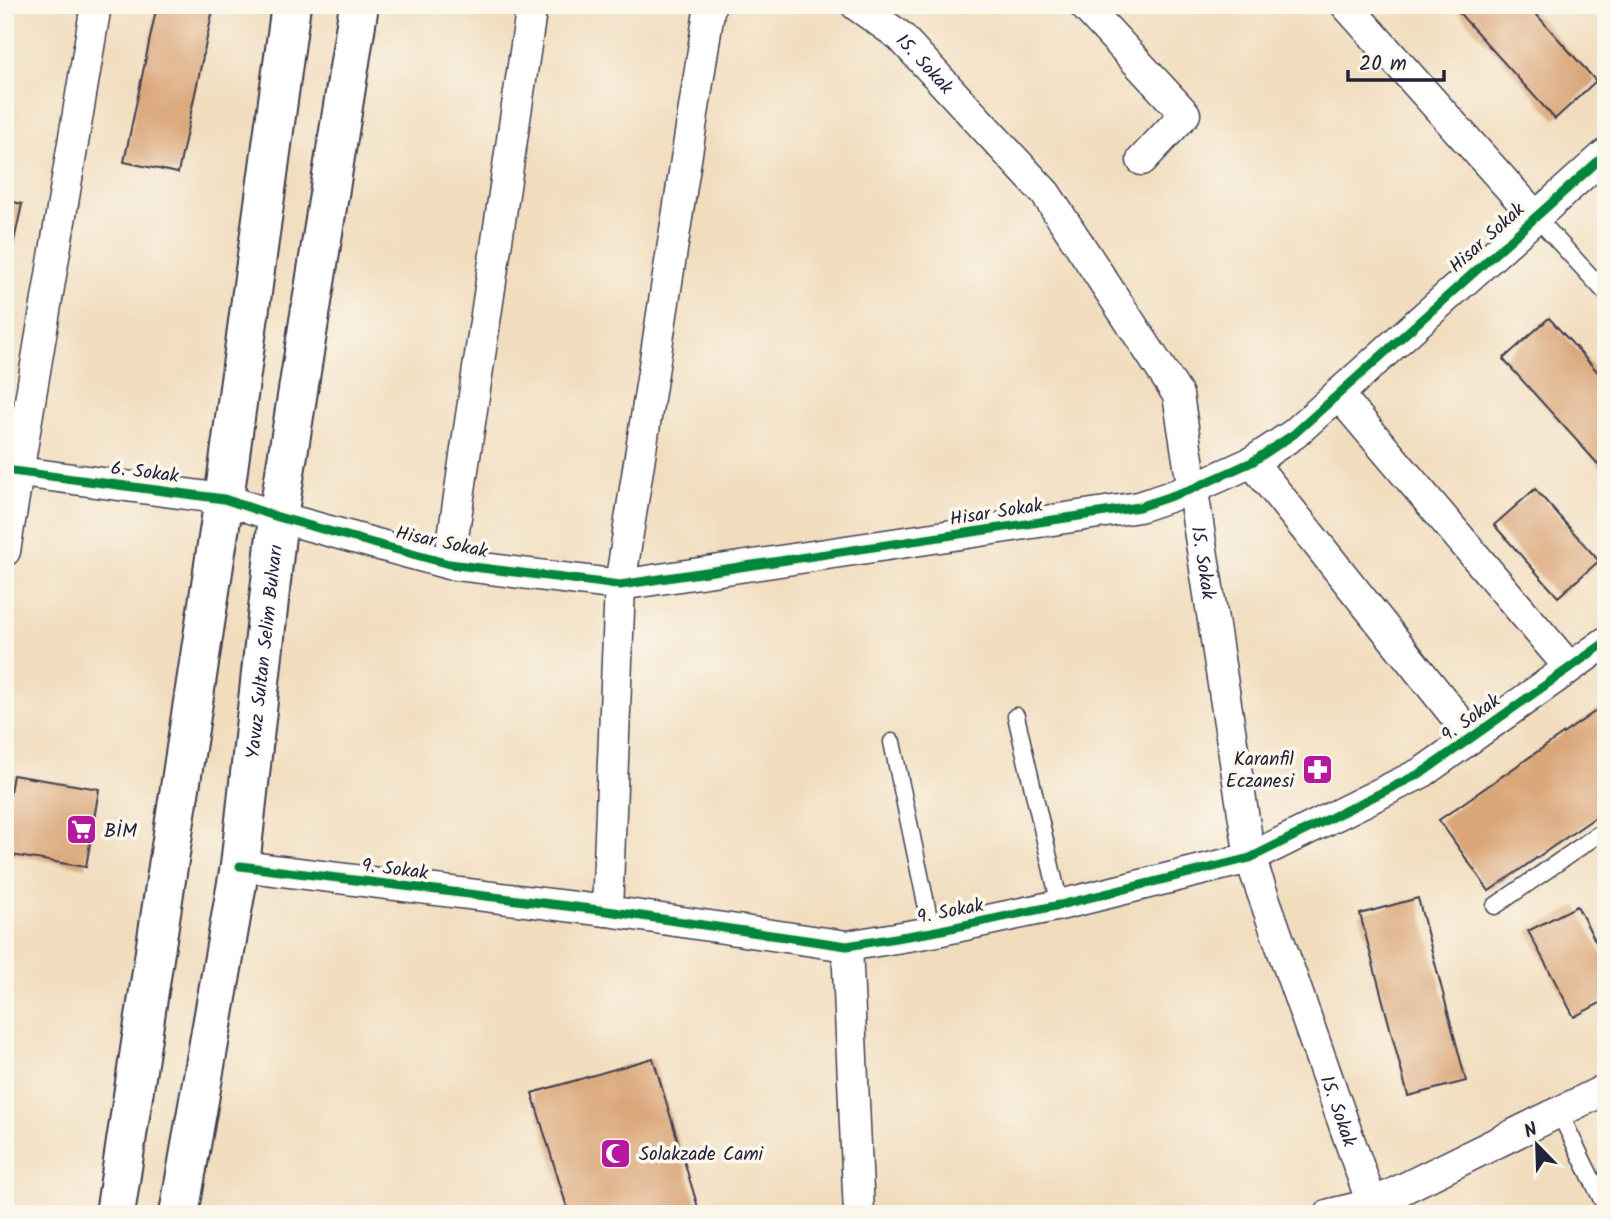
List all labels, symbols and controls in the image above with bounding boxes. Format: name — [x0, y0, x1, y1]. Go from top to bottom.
street label: 15. Sokak — [888, 27, 960, 102]
scale bar — [1348, 38, 1445, 82]
text: 20 m — [1359, 48, 1407, 81]
street label: Hisar Sokak — [1443, 196, 1532, 281]
street label: 6. Sokak — [109, 454, 180, 492]
street label: Hisar Sokak — [948, 491, 1045, 535]
street label: Hisar Sokak — [393, 519, 491, 567]
street label: 15. Sokak — [1182, 524, 1223, 602]
street label: Yavuz Sultan Selim Bulvarı — [239, 543, 292, 761]
street label: 9. Sokak — [1435, 687, 1507, 750]
place label: Karanfil Eczanesi — [1226, 745, 1295, 797]
pharmacy icon: Karanfil Eczanesi — [1300, 752, 1334, 786]
supermarket icon: BİM — [64, 813, 98, 847]
place label: BİM — [104, 817, 137, 847]
street label: 9. Sokak — [360, 851, 430, 889]
street label: 9. Sokak — [915, 891, 986, 933]
street label: 15. Sokak — [1311, 1072, 1364, 1151]
north arrow — [1502, 1110, 1572, 1180]
text: N — [1520, 1115, 1543, 1147]
mosque icon: Solakzade Cami — [599, 1136, 633, 1170]
place label: Solakzade Cami — [639, 1140, 765, 1170]

